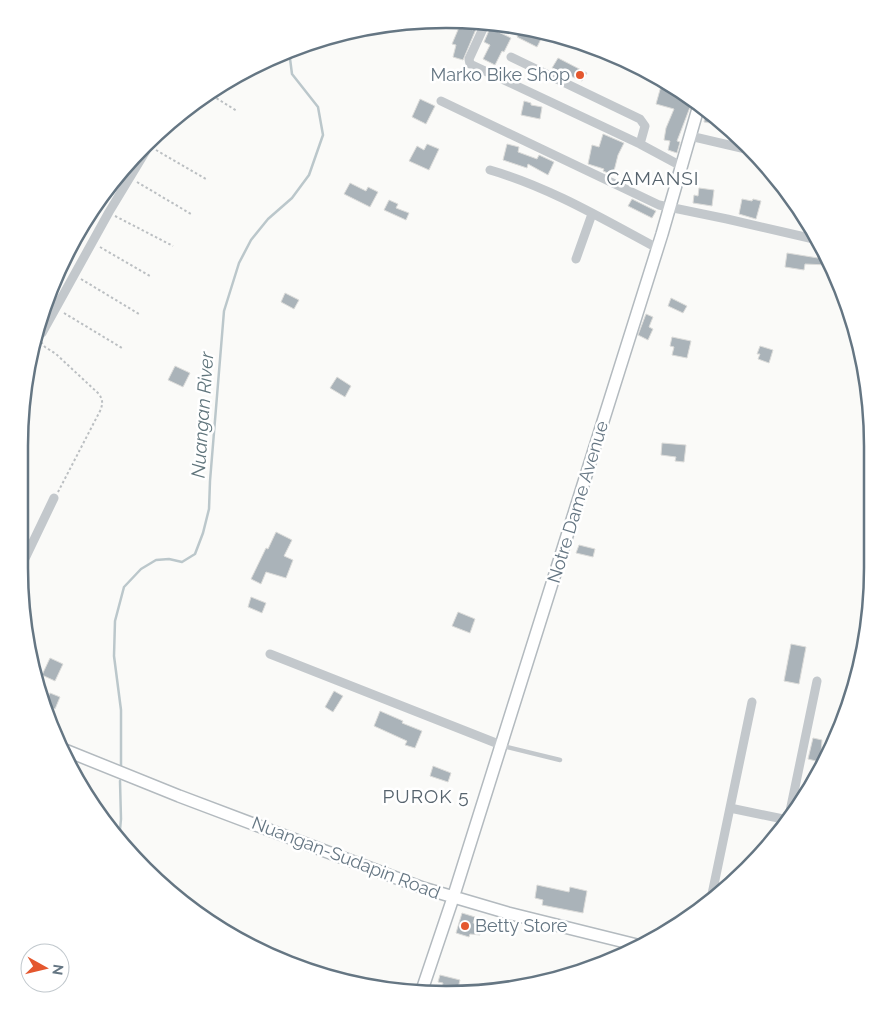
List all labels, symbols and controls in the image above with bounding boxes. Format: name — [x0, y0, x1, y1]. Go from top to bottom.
place label: Marko Bike Shop — [430, 64, 570, 85]
marker: Marko Bike Shop — [574, 69, 586, 81]
district label: CAMANSI — [606, 167, 700, 189]
water label: Nuangan River — [187, 350, 217, 479]
street label: Notre Dame Avenue — [543, 418, 612, 585]
district label: PUROK 5 — [382, 785, 470, 807]
street label: Nuangan-Sudapin Road — [249, 812, 443, 903]
place label: Betty Store — [475, 915, 568, 936]
marker: Betty Store — [459, 920, 471, 932]
north arrow — [20, 943, 70, 993]
text: N — [49, 963, 67, 976]

